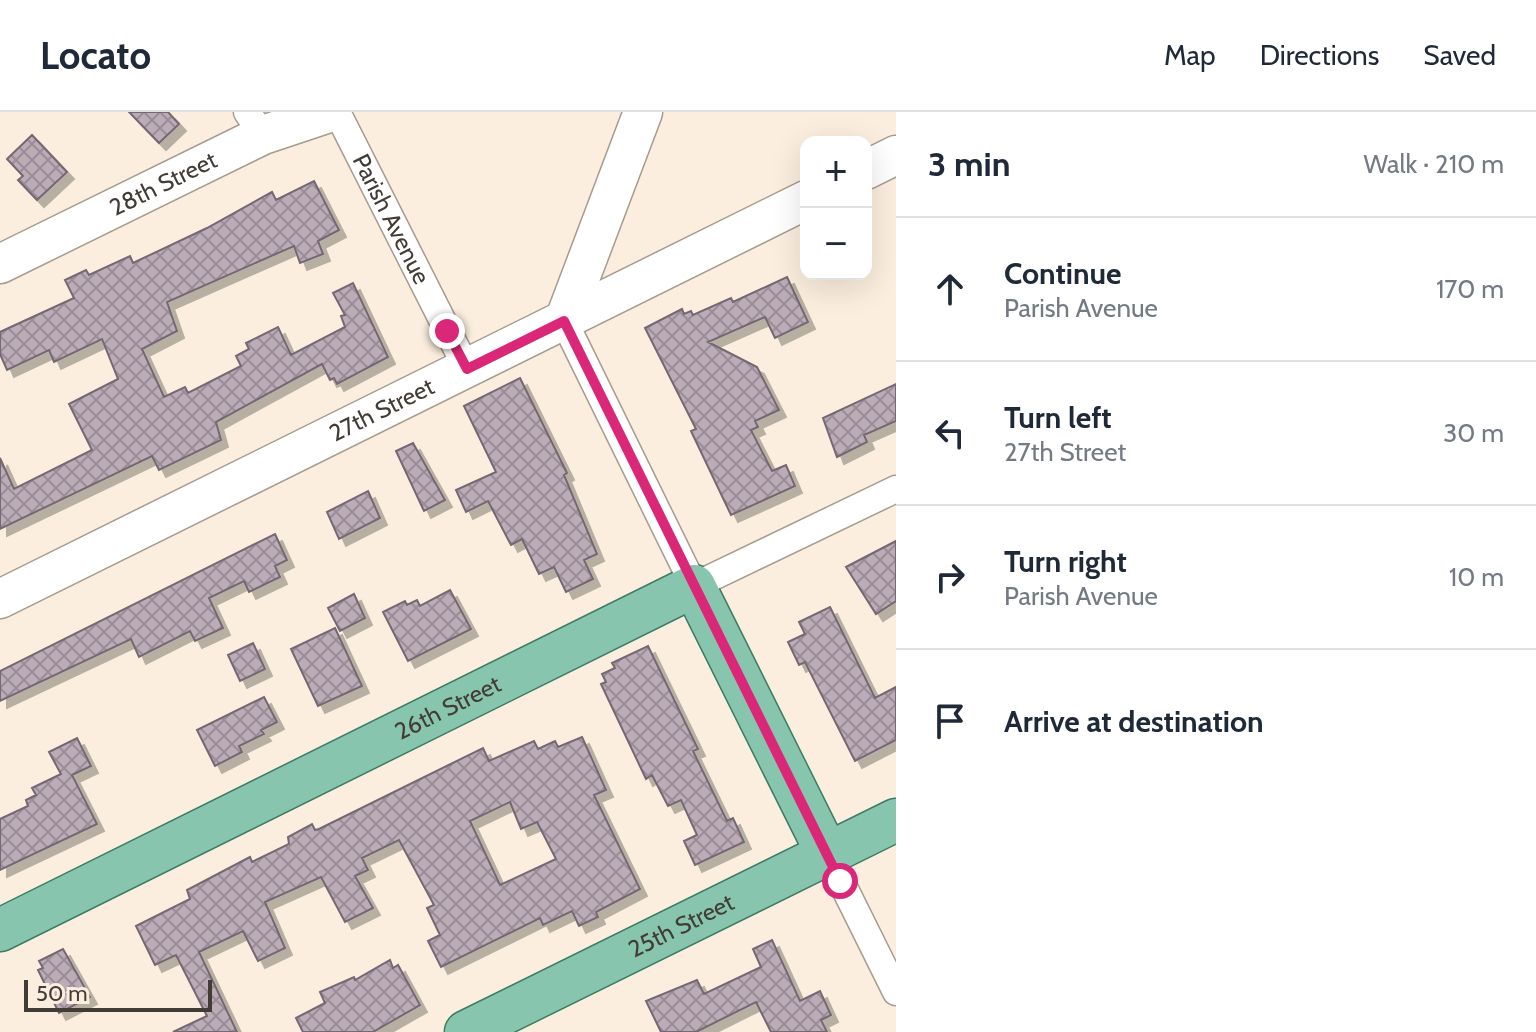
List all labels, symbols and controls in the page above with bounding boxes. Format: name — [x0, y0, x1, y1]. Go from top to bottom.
text: Locato — [40, 32, 151, 79]
text: Map — [1164, 38, 1216, 72]
text: Directions — [1260, 38, 1379, 72]
text: Saved — [1423, 38, 1496, 72]
map controls — [800, 136, 872, 280]
button: + — [800, 136, 872, 208]
text: 3 min — [928, 143, 1010, 185]
street label: 28th Street — [105, 145, 221, 222]
text: Walk · 210 m — [1363, 148, 1504, 180]
street label: Parish Avenue — [347, 149, 437, 289]
button: − — [800, 208, 872, 280]
text: Continue — [1004, 255, 1121, 292]
icon: ahead — [928, 267, 972, 311]
text: 170 m — [1436, 273, 1504, 305]
text: Parish Avenue — [1004, 292, 1158, 324]
route end — [429, 313, 465, 349]
street label: 27th Street — [325, 372, 439, 448]
text: Turn left — [1004, 399, 1112, 436]
icon: left — [928, 411, 972, 455]
text: 30 m — [1443, 417, 1504, 449]
text: 27th Street — [1004, 436, 1126, 468]
text: Turn right — [1004, 543, 1127, 580]
icon: right — [928, 555, 972, 599]
text: 10 m — [1449, 561, 1504, 593]
text: Parish Avenue — [1004, 580, 1158, 612]
street label: 26th Street — [390, 669, 505, 746]
icon: arrive — [928, 699, 972, 743]
text: Arrive at destination — [1004, 703, 1264, 740]
route start — [822, 863, 858, 899]
street label: 25th Street — [624, 887, 738, 964]
scale bar — [24, 976, 212, 1012]
text: 50 m — [36, 980, 88, 1007]

